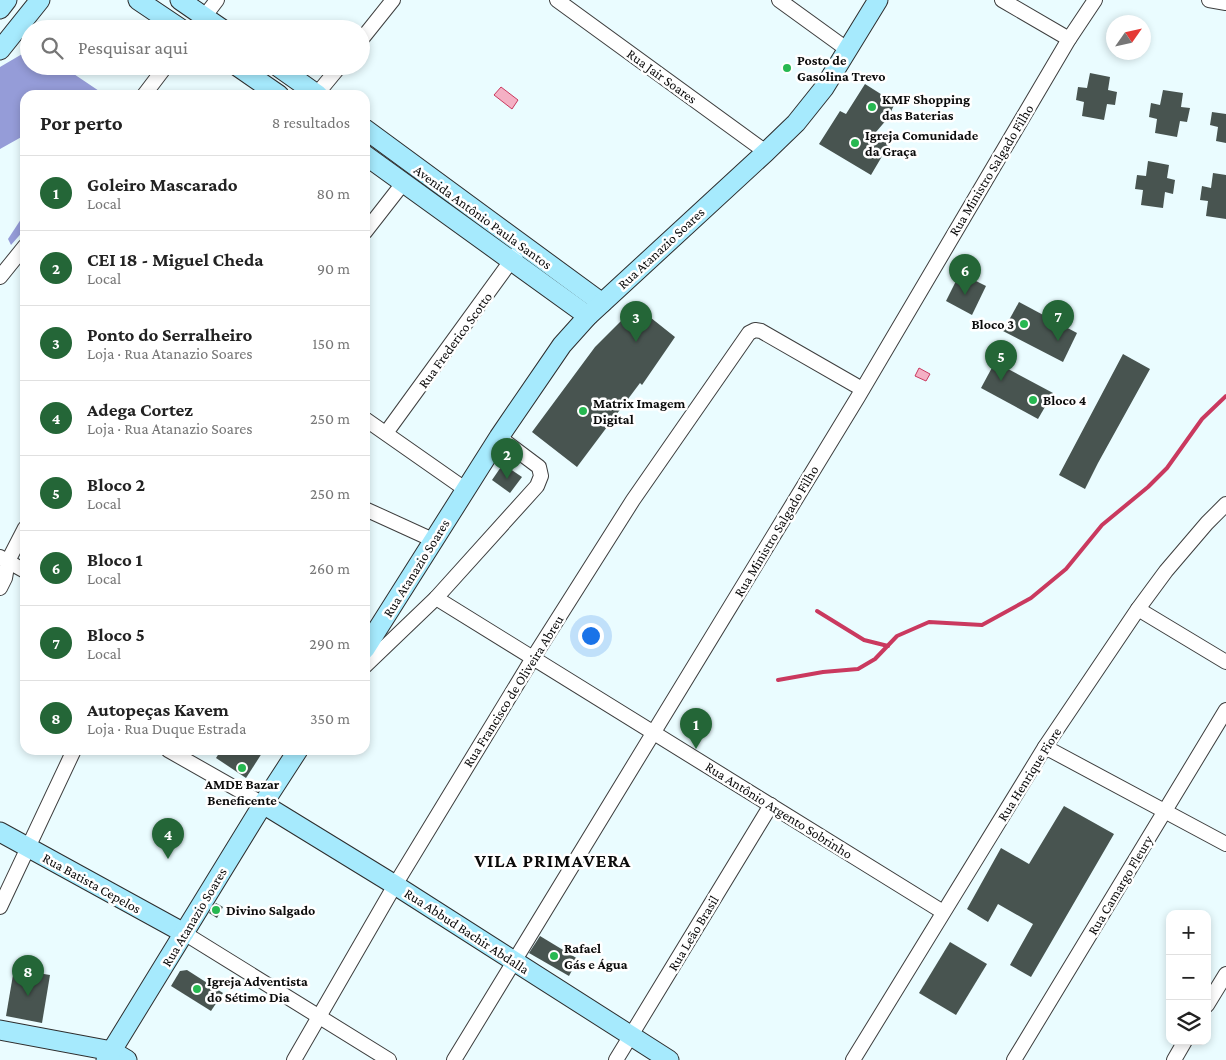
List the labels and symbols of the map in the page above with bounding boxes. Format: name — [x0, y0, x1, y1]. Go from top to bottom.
north arrow — [1106, 15, 1151, 60]
street label: Rua Jair Soares — [624, 45, 700, 107]
place label: Posto de Gasolina Trevo — [797, 52, 885, 84]
marker: Posto de Gasolina Trevo — [781, 62, 793, 74]
place label: KMF Shopping das Baterias — [882, 91, 970, 123]
marker: KMF Shopping das Baterias — [866, 101, 878, 113]
street label: Rua Ministro Salgado Filho — [945, 101, 1037, 239]
place label: Igreja Comunidade da Graça — [865, 127, 979, 159]
marker: Igreja Comunidade da Graça — [849, 137, 861, 149]
street label: Avenida Antônio Paula Santos — [411, 162, 555, 272]
street label: Rua Atanazio Soares — [614, 204, 708, 292]
pin: 6 — [949, 254, 981, 295]
street label: Rua Frederico Scotto — [415, 289, 495, 391]
pin: 7 — [1042, 300, 1074, 341]
pin: 3 — [620, 301, 652, 342]
place label: Bloco 3 — [971, 316, 1014, 332]
marker: Bloco 3 — [1018, 318, 1030, 330]
pin: 5 — [985, 340, 1017, 381]
place label: Bloco 4 — [1043, 392, 1087, 408]
marker: Bloco 4 — [1027, 394, 1039, 406]
place label: Matrix Imagem Digital — [593, 395, 685, 427]
marker: Matrix Imagem Digital — [577, 405, 589, 417]
pin: 2 — [491, 438, 523, 479]
street label: Rua Ministro Salgado Filho — [730, 462, 822, 600]
street label: Rua Atanazio Soares — [379, 516, 453, 620]
street label: Rua Francisco de Oliveira Abreu — [460, 612, 567, 770]
your location — [578, 623, 604, 649]
pin: 1 — [680, 708, 712, 749]
street label: Rua Henrique Fiore — [994, 724, 1064, 824]
street label: Rua Antônio Argento Sobrinho — [703, 758, 856, 862]
marker: AMDE Bazar Beneficente — [236, 762, 248, 774]
place label: AMDE Bazar Beneficente — [204, 776, 280, 808]
pin: 4 — [152, 818, 184, 859]
street label: Rua Camargo Fleury — [1084, 832, 1156, 938]
street label: Rua Batista Cepelos — [40, 849, 144, 917]
district label: VILA PRIMAVERA — [474, 850, 631, 871]
street label: Rua Atanazio Soares — [158, 865, 230, 969]
street label: Rua Abbud Bachir Abdalla — [402, 885, 533, 978]
street label: Rua Leão Brasil — [664, 892, 722, 974]
place label: Divino Salgado — [226, 902, 315, 918]
marker: Divino Salgado — [210, 904, 222, 916]
place label: Rafael Gás e Água — [564, 940, 628, 972]
marker: Rafael Gás e Água — [548, 950, 560, 962]
pin: 8 — [12, 955, 44, 996]
place label: Igreja Adventista do Sétimo Dia — [207, 973, 308, 1005]
marker: Igreja Adventista do Sétimo Dia — [191, 983, 203, 995]

